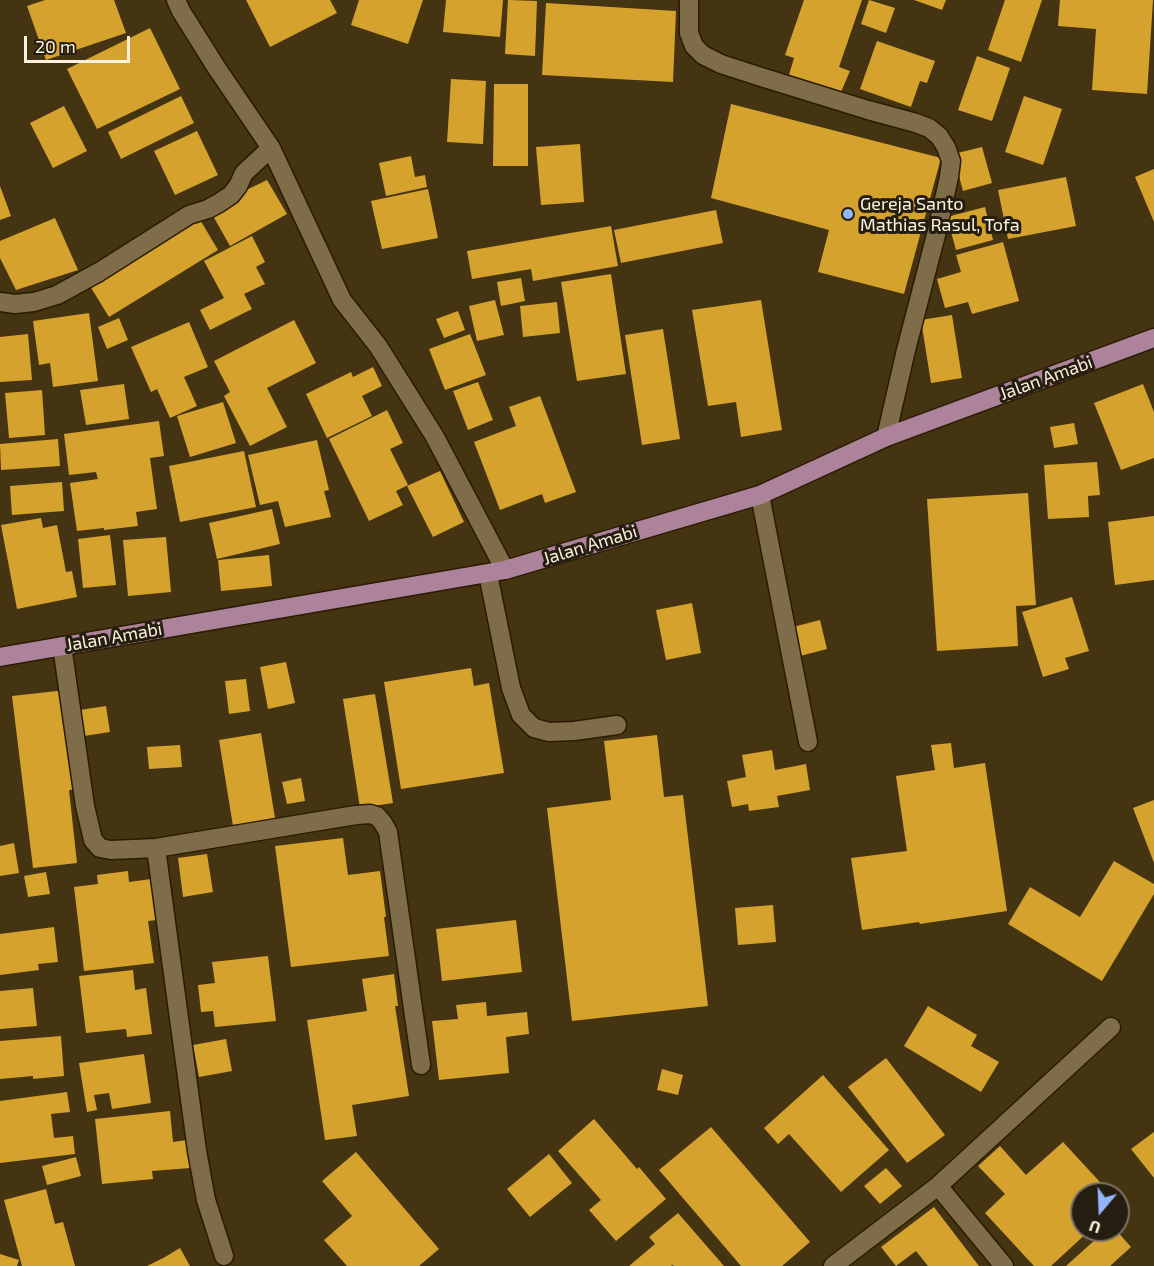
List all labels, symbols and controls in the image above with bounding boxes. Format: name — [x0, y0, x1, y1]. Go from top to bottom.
scale bar — [27, 24, 134, 62]
text: 20 m — [35, 35, 76, 57]
place label: Gereja Santo Mathias Rasul, Tofa — [860, 193, 1020, 236]
marker: Gereja Santo Mathias Rasul, Tofa — [841, 207, 855, 221]
street label: Jalan Amabi — [997, 351, 1095, 405]
street label: Jalan Amabi — [540, 520, 640, 570]
street label: Jalan Amabi — [64, 618, 164, 656]
north arrow — [1070, 1182, 1130, 1242]
text: U — [1086, 1217, 1103, 1238]

